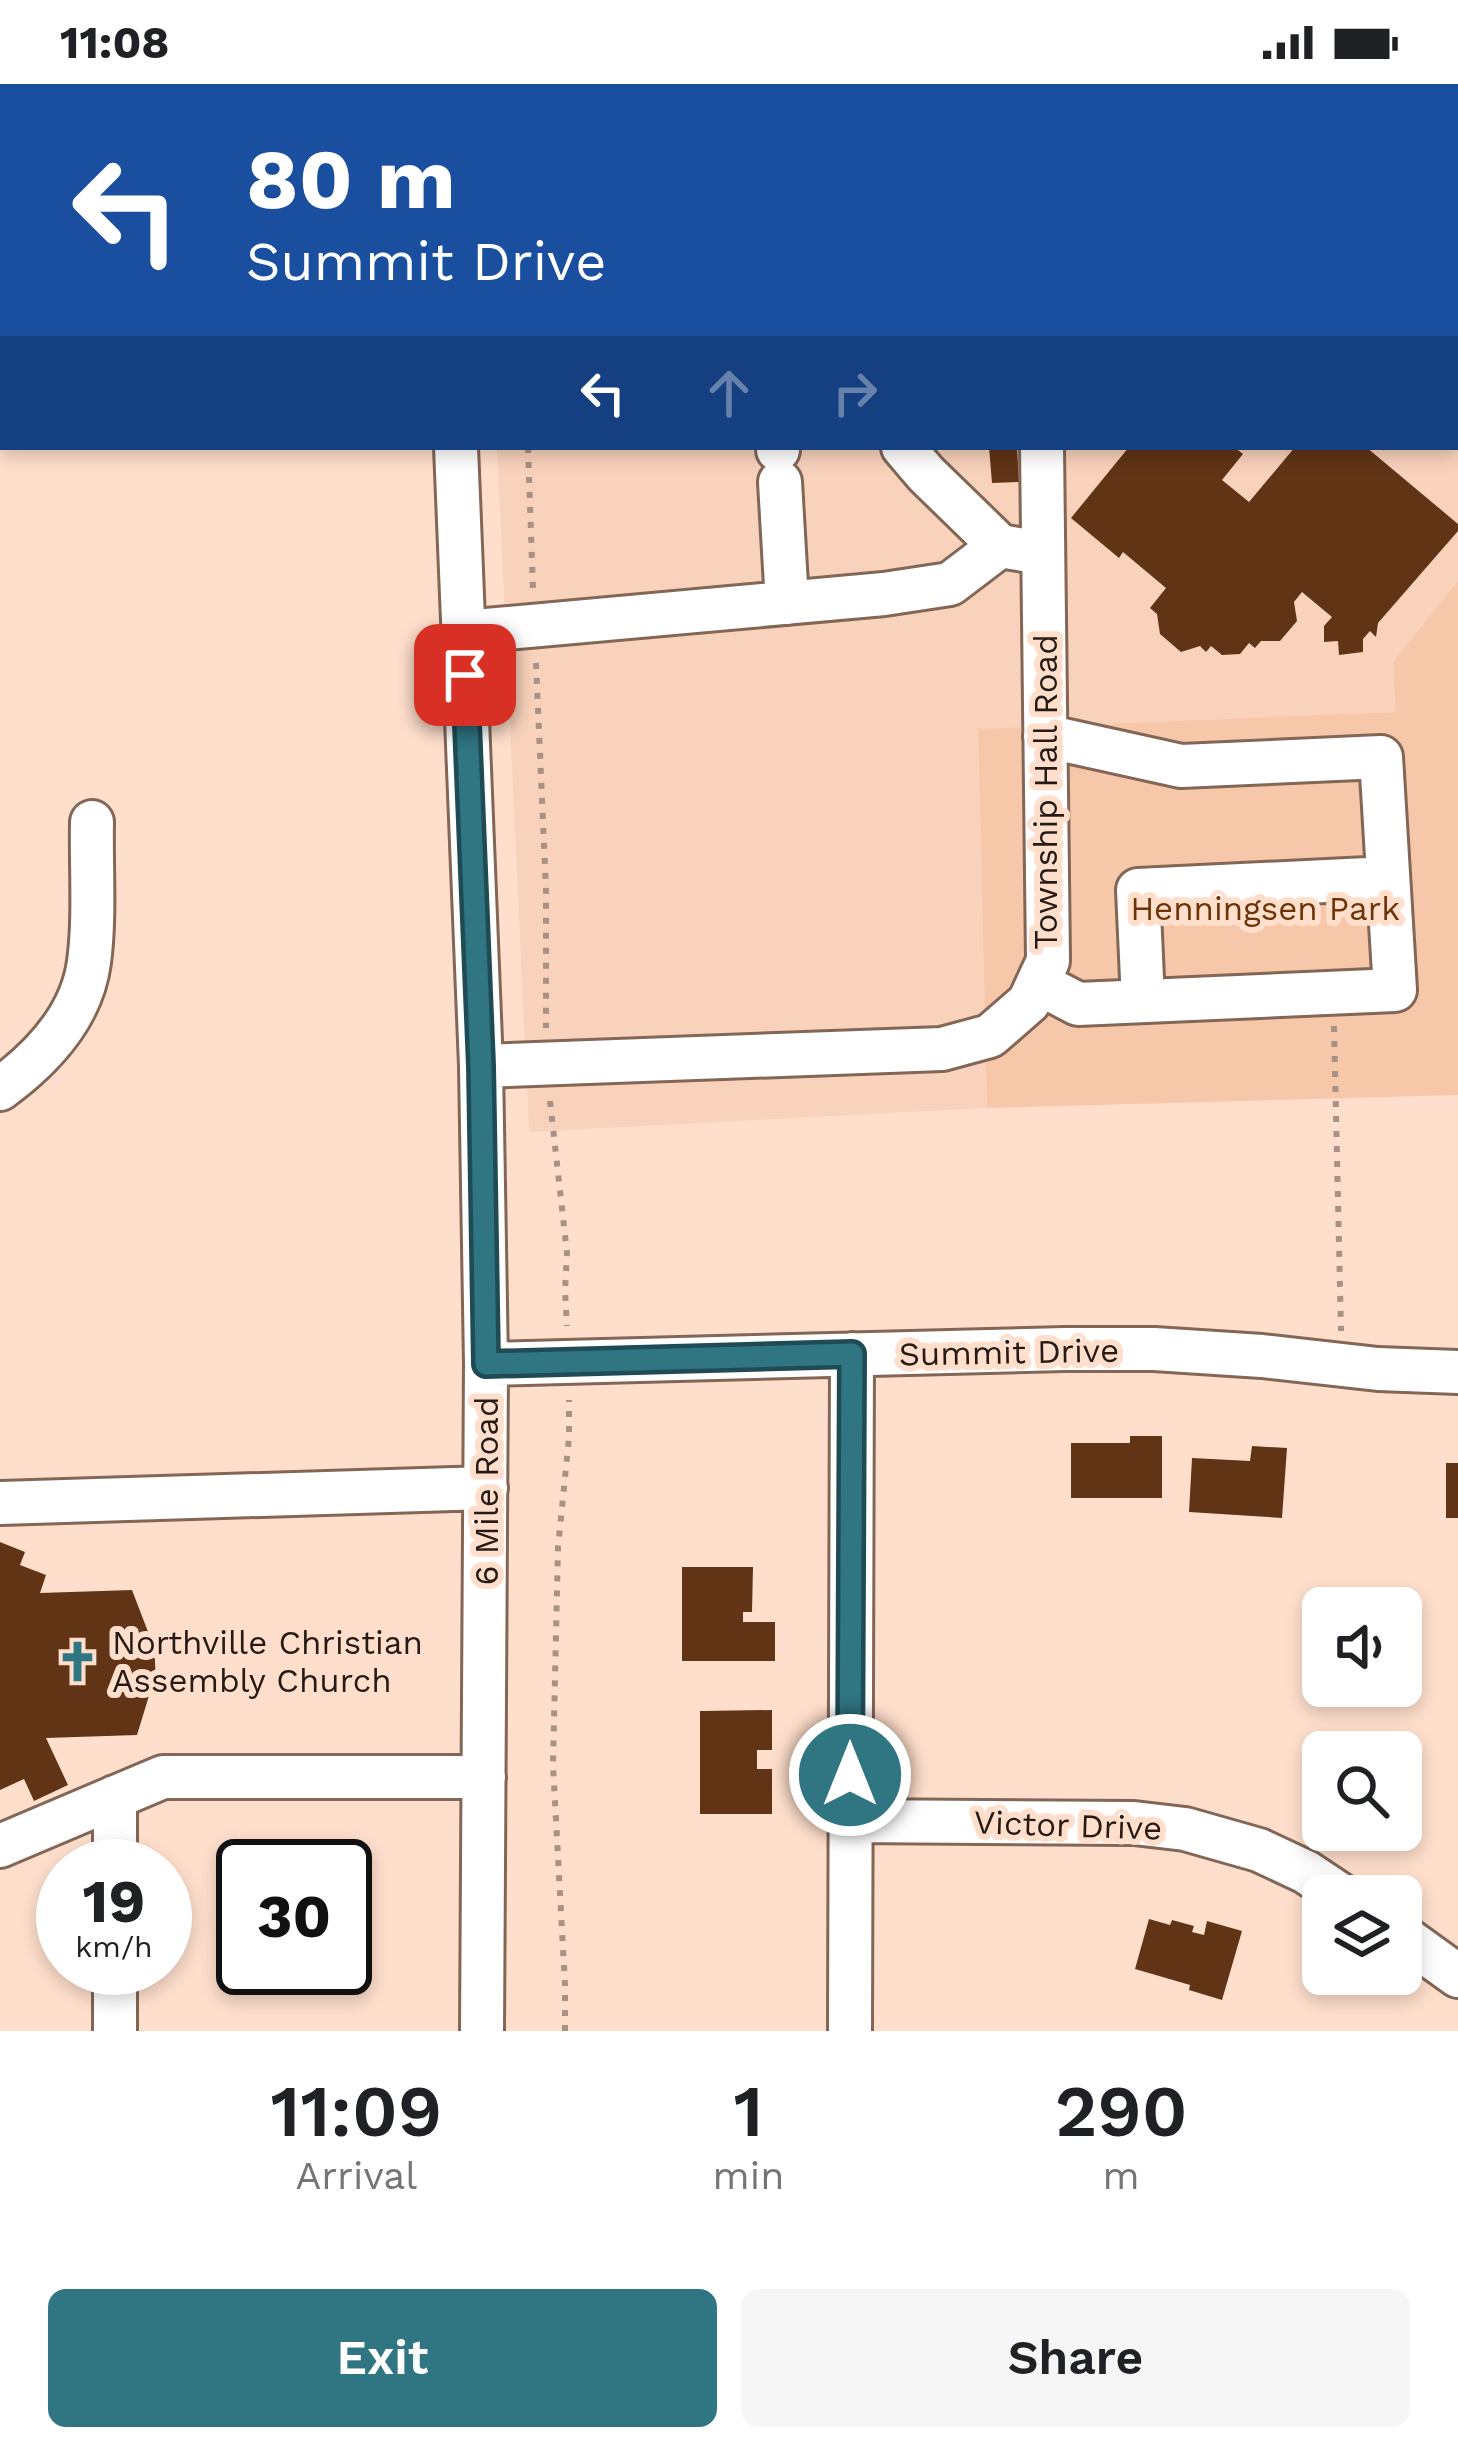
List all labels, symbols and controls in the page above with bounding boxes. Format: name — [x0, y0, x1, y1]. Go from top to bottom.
text: 11:08 — [60, 16, 170, 69]
text: 80 m — [246, 130, 456, 228]
icon: left — [48, 132, 204, 288]
text: Summit Drive — [246, 230, 606, 293]
icon: left — [570, 360, 636, 426]
icon: ahead — [696, 360, 762, 426]
icon: right — [822, 360, 888, 426]
pin — [414, 624, 516, 726]
street label: Township Hall Road — [1026, 634, 1065, 950]
icon: arrive — [432, 642, 498, 708]
park label: Henningsen Park — [1130, 889, 1400, 928]
street label: Summit Drive — [899, 1331, 1119, 1373]
street label: 6 Mile Road — [467, 1396, 506, 1586]
map controls — [1302, 1587, 1422, 1995]
button: sound — [1302, 1587, 1422, 1707]
place label: Northville Christian Assembly Church — [112, 1623, 423, 1700]
church icon: Northville Christian Assembly Church — [55, 1638, 101, 1684]
position arrow — [787, 1712, 913, 1838]
button: search — [1302, 1731, 1422, 1851]
street label: Victor Drive — [973, 1802, 1163, 1848]
speed limit sign: 30 — [216, 1839, 372, 1995]
text: 19 — [83, 1866, 145, 1937]
button: layers — [1302, 1875, 1422, 1995]
text: km/h — [75, 1929, 153, 1964]
text: 11:09 — [270, 2069, 442, 2153]
text: 1 — [733, 2069, 763, 2153]
text: 290 — [1055, 2069, 1188, 2153]
text: Arrival — [295, 2153, 417, 2198]
text: min — [713, 2153, 784, 2198]
text: m — [1103, 2153, 1140, 2198]
button: Exit — [48, 2289, 717, 2427]
button: Share — [741, 2289, 1410, 2427]

